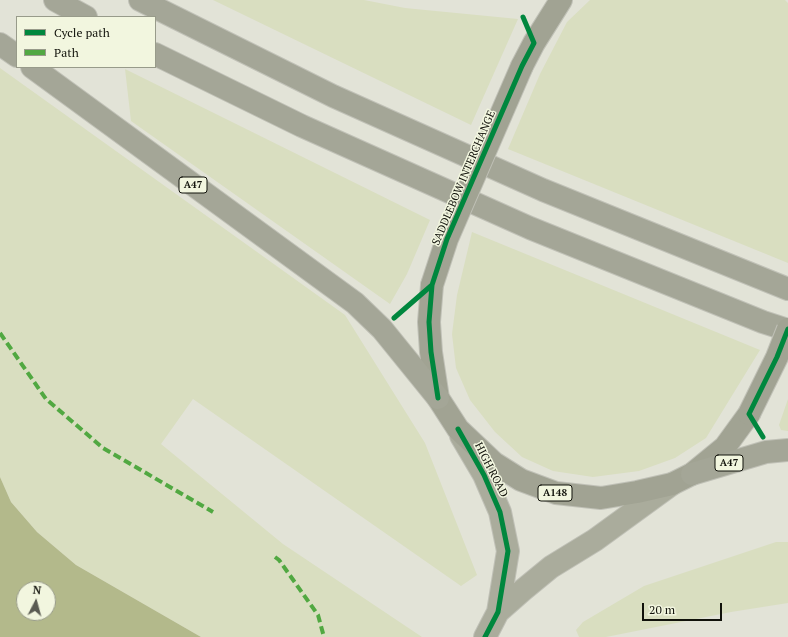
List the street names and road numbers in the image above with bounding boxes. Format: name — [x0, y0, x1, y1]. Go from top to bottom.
street label: SADDLEBOW INTERCHANGE — [430, 109, 498, 247]
road number: A47 — [179, 177, 207, 193]
street label: HIGH ROAD — [472, 440, 510, 500]
road number: A47 — [715, 455, 743, 471]
road number: A148 — [538, 485, 572, 501]

